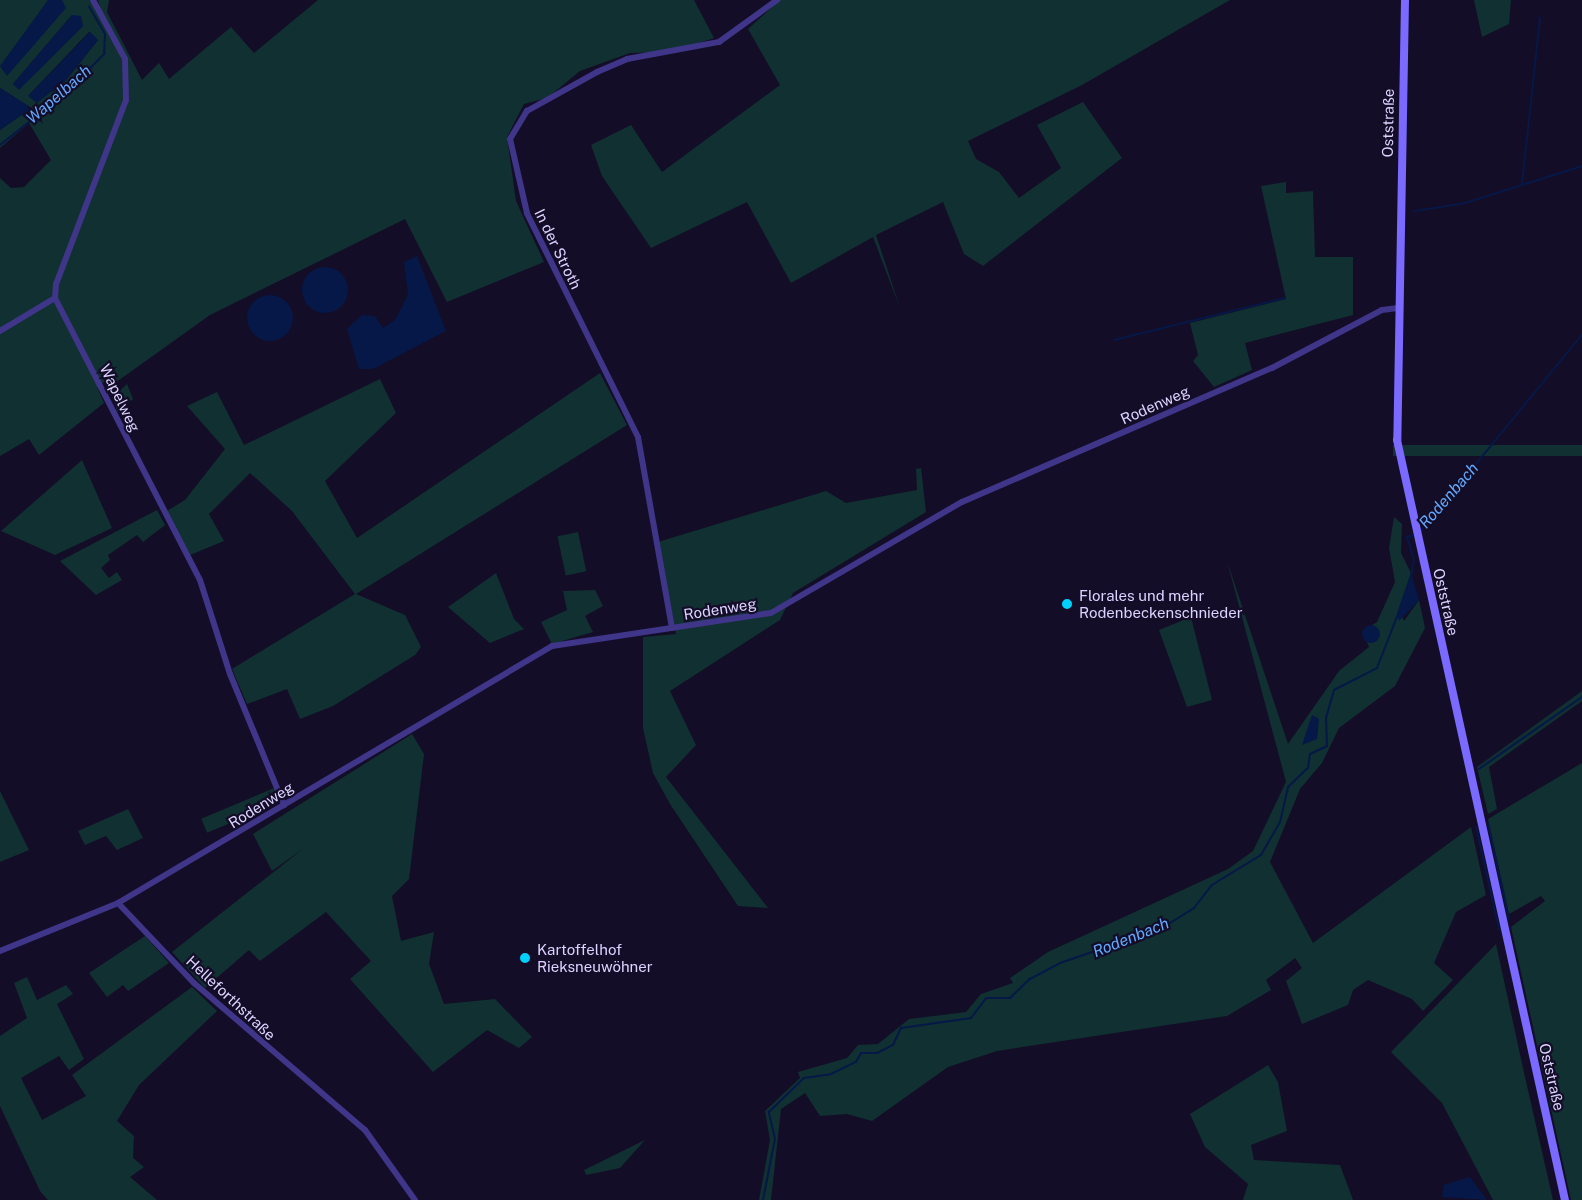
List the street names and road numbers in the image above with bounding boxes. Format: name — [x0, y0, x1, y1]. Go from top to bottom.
street label: Oststraße — [1378, 89, 1398, 157]
street label: In der Stroth — [531, 206, 585, 292]
street label: Wapelweg — [96, 361, 144, 435]
street label: Rodenweg — [1118, 382, 1192, 428]
street label: Oststraße — [1430, 567, 1462, 637]
street label: Rodenweg — [682, 594, 758, 624]
street label: Rodenweg — [225, 778, 297, 832]
street label: Helleforthstraße — [183, 952, 279, 1044]
street label: Oststraße — [1536, 1042, 1568, 1112]

